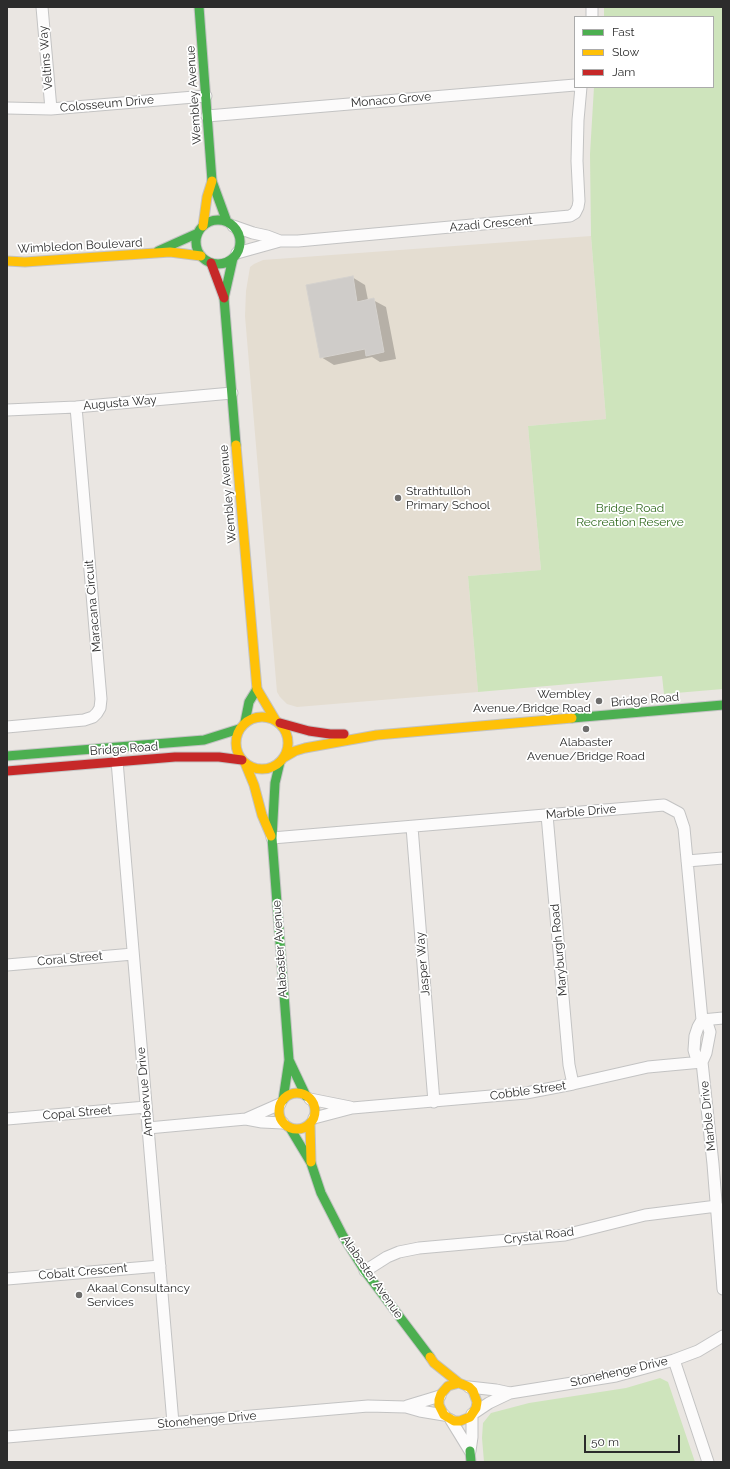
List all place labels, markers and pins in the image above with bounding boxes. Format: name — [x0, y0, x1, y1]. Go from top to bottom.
place label: Strathtulloh Primary School — [406, 484, 490, 512]
marker: Strathtulloh Primary School — [393, 493, 403, 503]
place label: Wembley Avenue/Bridge Road — [473, 687, 591, 715]
marker: Wembley Avenue/Bridge Road — [594, 696, 604, 706]
marker: Alabaster Avenue/Bridge Road — [581, 724, 591, 734]
place label: Alabaster Avenue/Bridge Road — [527, 735, 645, 763]
place label: Akaal Consultancy Services — [87, 1281, 190, 1309]
marker: Akaal Consultancy Services — [74, 1290, 84, 1300]

